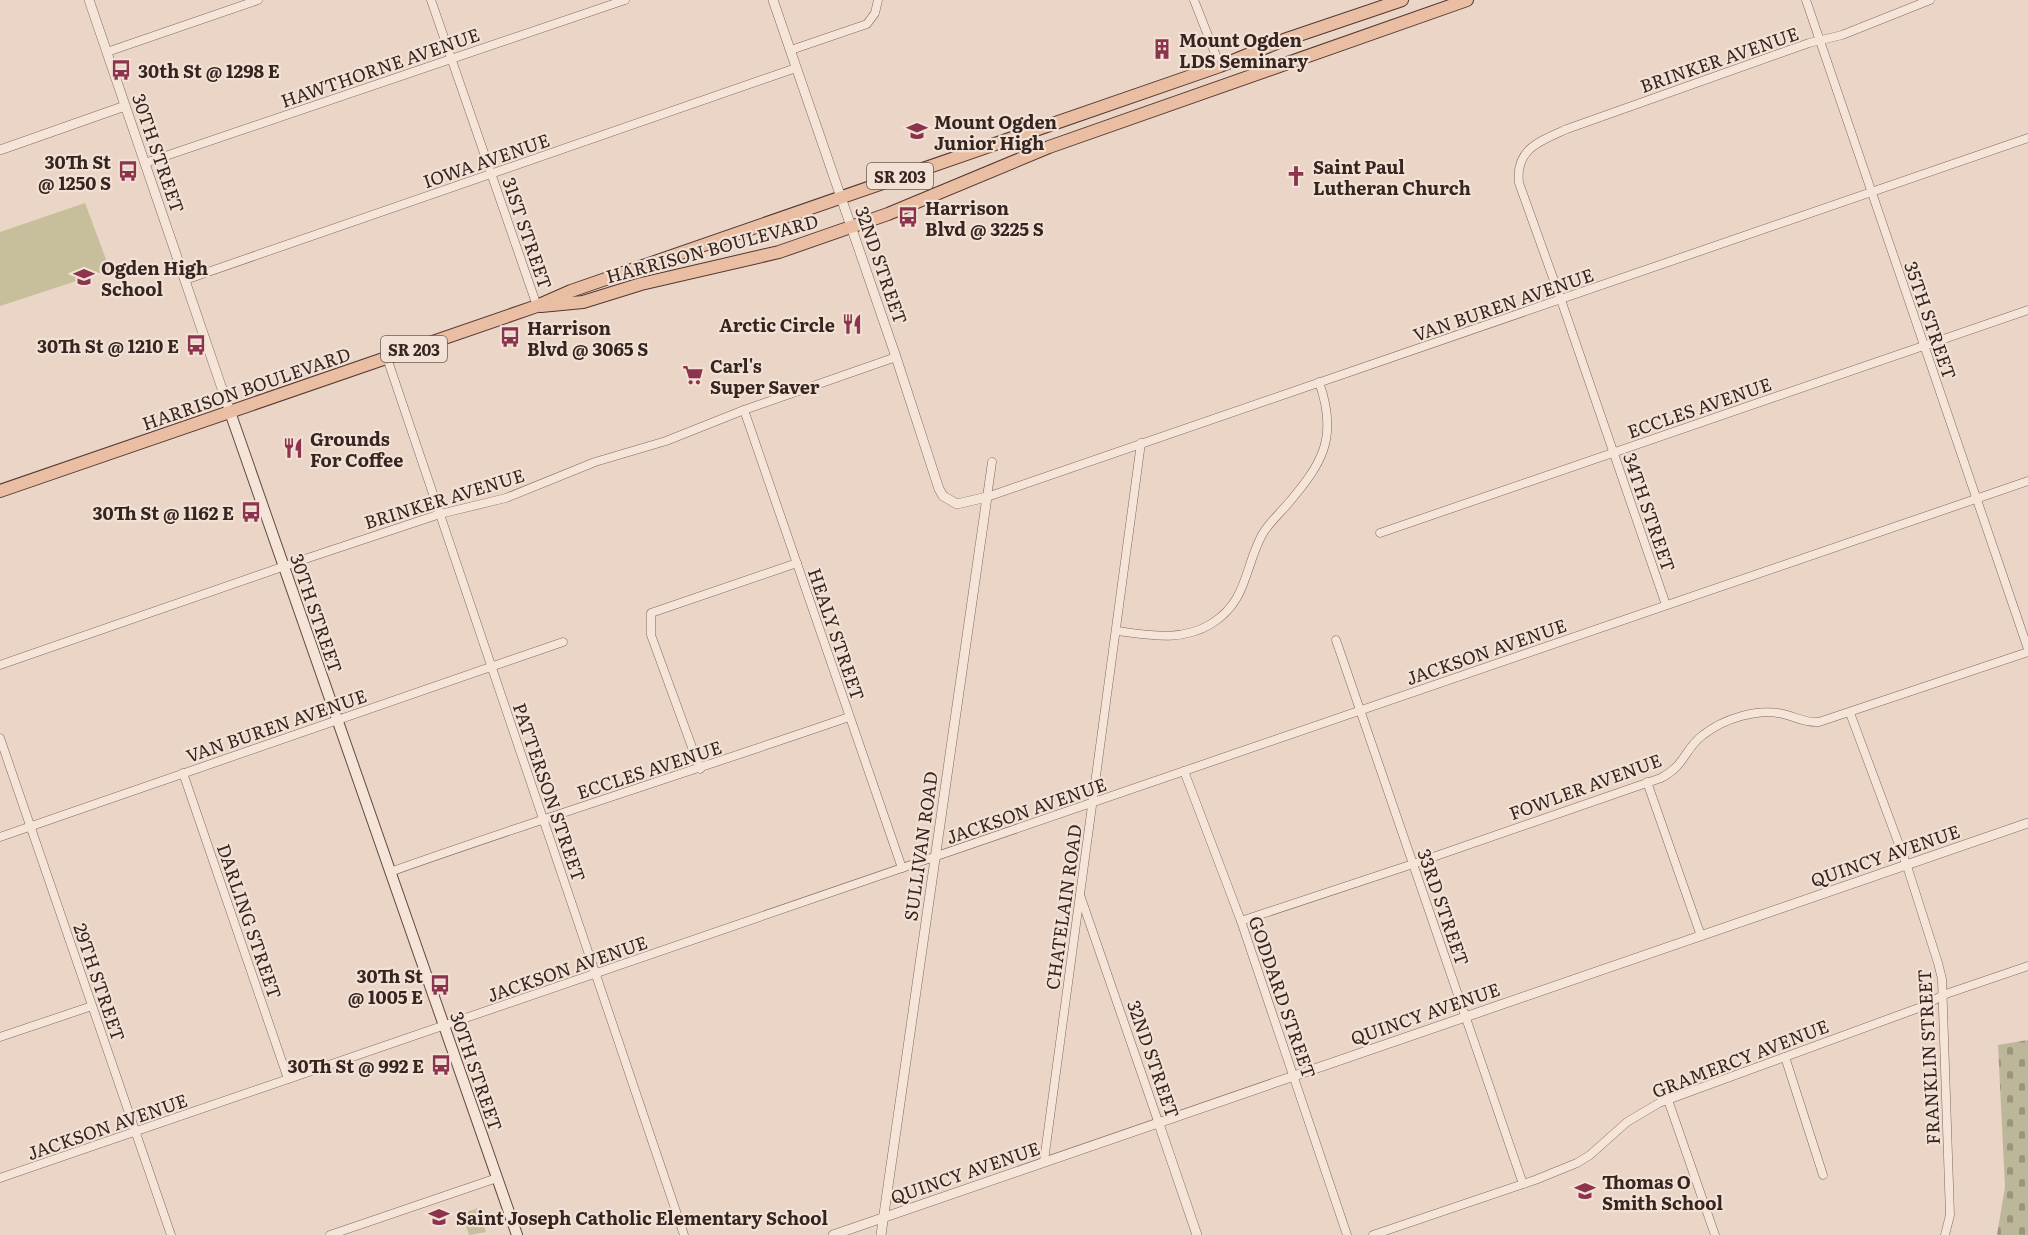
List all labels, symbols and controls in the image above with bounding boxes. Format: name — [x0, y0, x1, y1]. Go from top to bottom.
street label: BRINKER AVENUE — [1636, 19, 1802, 99]
street label: HAWTHORNE AVENUE — [277, 20, 483, 114]
place label: Mount Ogden LDS Seminary — [1179, 26, 1308, 74]
building icon: Mount Ogden LDS Seminary — [1150, 37, 1174, 61]
place label: 30th St @ 1298 E — [138, 57, 280, 84]
bus stop icon: 30th St @ 1298 E — [109, 58, 133, 82]
street label: 30TH STREET — [126, 90, 192, 216]
place label: Mount Ogden Junior High — [934, 108, 1057, 156]
school or university icon: Mount Ogden Junior High — [905, 119, 929, 143]
street label: IOWA AVENUE — [419, 126, 553, 194]
place label: 30Th St @ 1250 S — [38, 148, 111, 196]
place label: Saint Paul Lutheran Church — [1313, 153, 1471, 201]
bus stop icon: 30Th St @ 1250 S — [116, 159, 140, 183]
road number: SR 203 — [867, 163, 933, 189]
church icon: Saint Paul Lutheran Church — [1284, 164, 1308, 188]
street label: 31ST STREET — [496, 173, 560, 293]
place label: Harrison Blvd @ 3225 S — [925, 194, 1044, 242]
street label: 32ND STREET — [849, 202, 915, 328]
bus stop icon: Harrison Blvd @ 3225 S — [896, 205, 920, 229]
street label: HARRISON BOULEVARD — [603, 207, 821, 289]
place label: Ogden High School — [101, 254, 208, 302]
street label: 35TH STREET — [1898, 257, 1964, 383]
street label: VAN BUREN AVENUE — [1409, 260, 1597, 348]
school or university icon: Ogden High School — [72, 265, 96, 289]
place label: Arctic Circle — [719, 311, 835, 338]
restaurant icon: Arctic Circle — [840, 312, 864, 336]
place label: Harrison Blvd @ 3065 S — [527, 314, 648, 362]
bus stop icon: Harrison Blvd @ 3065 S — [498, 325, 522, 349]
place label: 30Th St @ 1210 E — [37, 332, 179, 359]
bus stop icon: 30Th St @ 1210 E — [184, 333, 208, 357]
road number: SR 203 — [381, 336, 447, 362]
street label: HARRISON BOULEVARD — [138, 340, 354, 436]
place label: Carl's Super Saver — [710, 352, 820, 400]
supermarket icon: Carl's Super Saver — [681, 363, 705, 387]
street label: ECCLES AVENUE — [1623, 370, 1775, 444]
place label: Grounds For Coffee — [310, 425, 403, 473]
restaurant icon: Grounds For Coffee — [281, 436, 305, 460]
street label: 34TH STREET — [1617, 449, 1683, 575]
street label: BRINKER AVENUE — [361, 461, 527, 535]
place label: 30Th St @ 1162 E — [93, 499, 234, 526]
bus stop icon: 30Th St @ 1162 E — [239, 500, 263, 524]
street label: 30TH STREET — [284, 550, 350, 676]
street label: HEALY STREET — [802, 564, 872, 704]
street label: JACKSON AVENUE — [1402, 611, 1570, 691]
street label: VAN BUREN AVENUE — [182, 681, 370, 769]
street label: PATTERSON STREET — [507, 699, 593, 885]
street label: ECCLES AVENUE — [573, 733, 725, 805]
street label: FOWLER AVENUE — [1505, 746, 1665, 826]
street label: SULLIVAN ROAD — [896, 769, 944, 923]
street label: JACKSON AVENUE — [942, 770, 1110, 850]
street label: QUINCY AVENUE — [1807, 817, 1963, 893]
street label: CHATELAIN ROAD — [1038, 823, 1088, 991]
street label: DARLING STREET — [211, 840, 289, 1002]
street label: 33RD STREET — [1411, 845, 1477, 969]
street label: GODDARD STREET — [1243, 912, 1323, 1082]
street label: 29TH STREET — [67, 919, 133, 1045]
street label: JACKSON AVENUE — [483, 928, 651, 1008]
place label: 30Th St @ 1005 E — [347, 962, 423, 1010]
street label: FRANKLIN STREET — [1910, 968, 1946, 1146]
bus stop icon: 30Th St @ 1005 E — [428, 973, 452, 997]
street label: QUINCY AVENUE — [1347, 975, 1503, 1051]
street label: 32ND STREET — [1121, 996, 1187, 1122]
street label: 30TH STREET — [444, 1008, 510, 1134]
street label: GRAMERCY AVENUE — [1648, 1012, 1832, 1104]
place label: 30Th St @ 992 E — [288, 1052, 424, 1079]
bus stop icon: 30Th St @ 992 E — [429, 1053, 453, 1077]
street label: JACKSON AVENUE — [23, 1086, 191, 1166]
street label: QUINCY AVENUE — [887, 1134, 1043, 1210]
place label: Thomas O Smith School — [1602, 1168, 1723, 1216]
school or university icon: Thomas O Smith School — [1573, 1179, 1597, 1203]
place label: Saint Joseph Catholic Elementary School — [456, 1204, 828, 1231]
school or university icon: Saint Joseph Catholic Elementary School — [427, 1205, 451, 1229]

